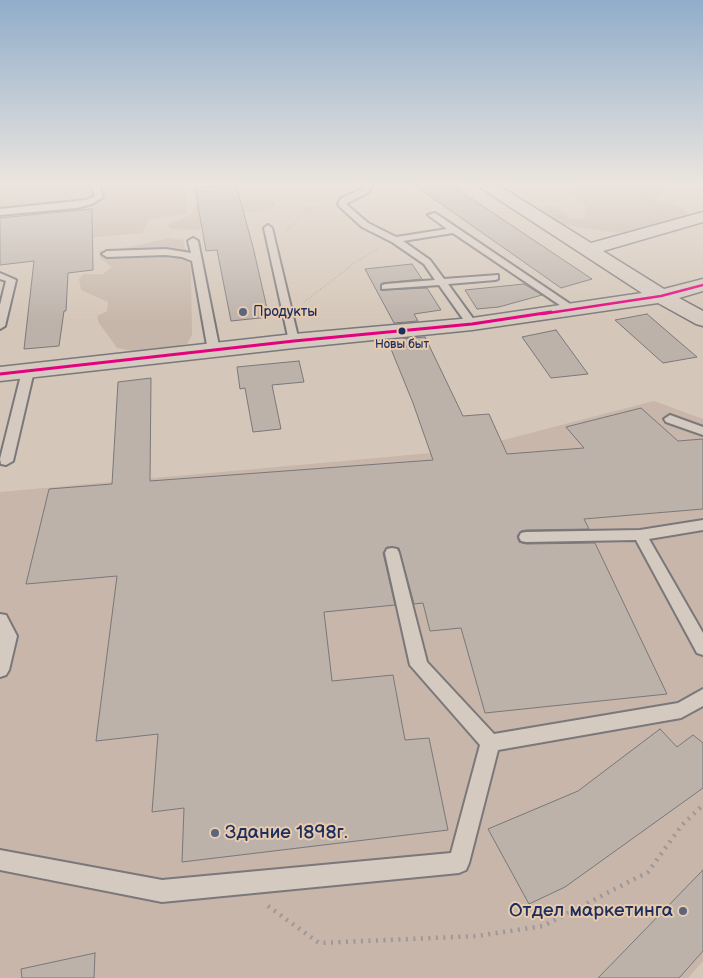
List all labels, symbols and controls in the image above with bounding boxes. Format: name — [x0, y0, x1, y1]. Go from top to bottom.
place label: Продукты — [253, 304, 317, 320]
marker: Продукты — [237, 306, 249, 318]
marker: Новы быт — [397, 326, 407, 336]
place label: Новы быт — [375, 338, 429, 352]
place label: Здание 1898г. — [225, 822, 348, 844]
marker: Здание 1898г. — [209, 827, 221, 839]
place label: Отдел маркетинга — [509, 900, 673, 922]
marker: Отдел маркетинга — [677, 905, 689, 917]

